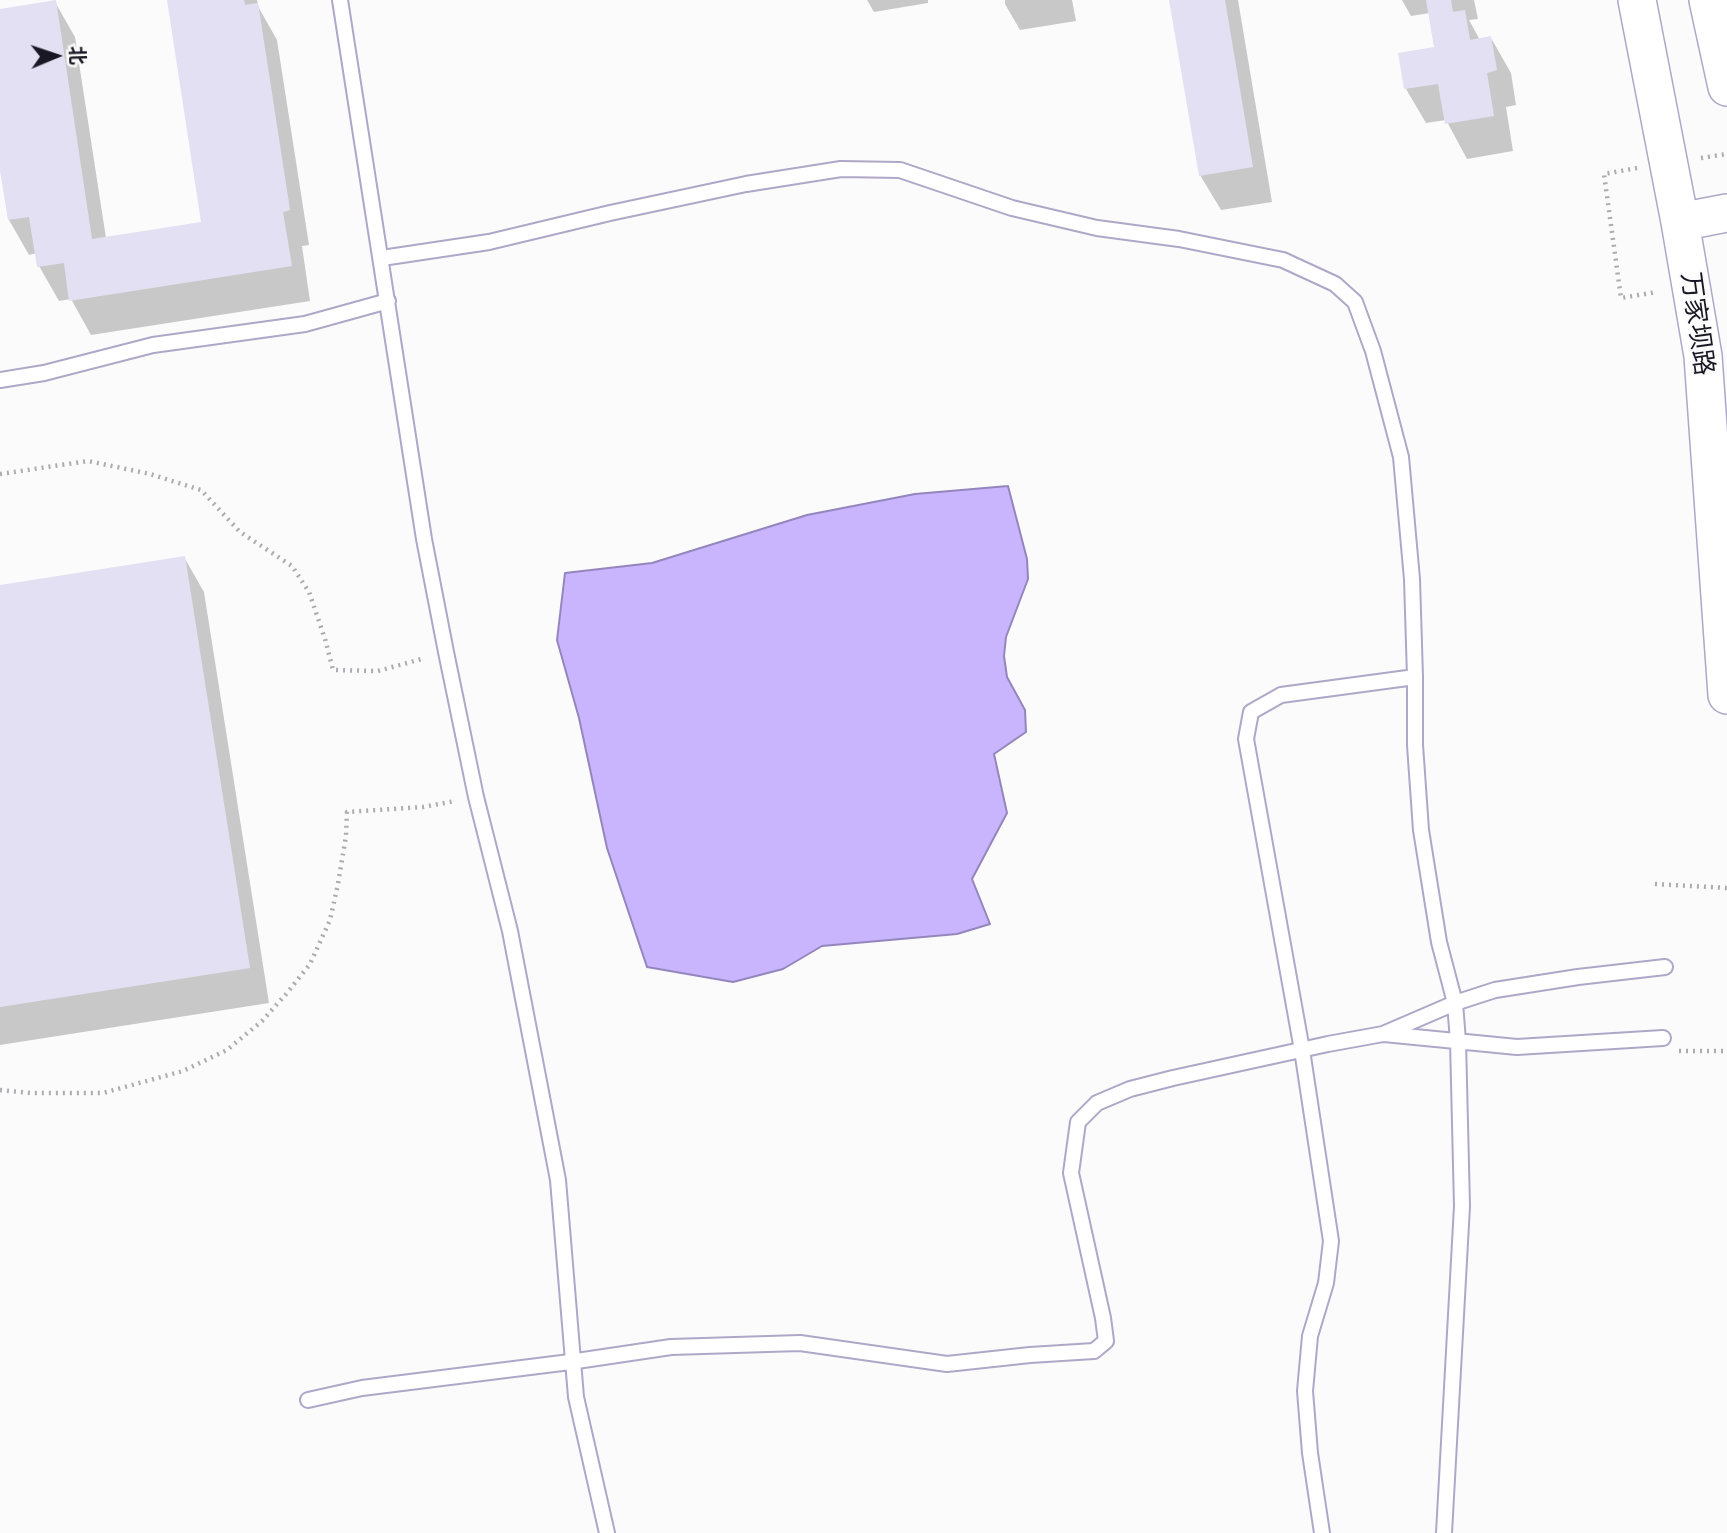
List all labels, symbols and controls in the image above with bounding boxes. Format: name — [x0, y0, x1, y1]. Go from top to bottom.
north arrow — [21, 21, 91, 91]
text: 北 — [65, 45, 89, 65]
street label: 万家坝路 — [1673, 270, 1719, 378]

